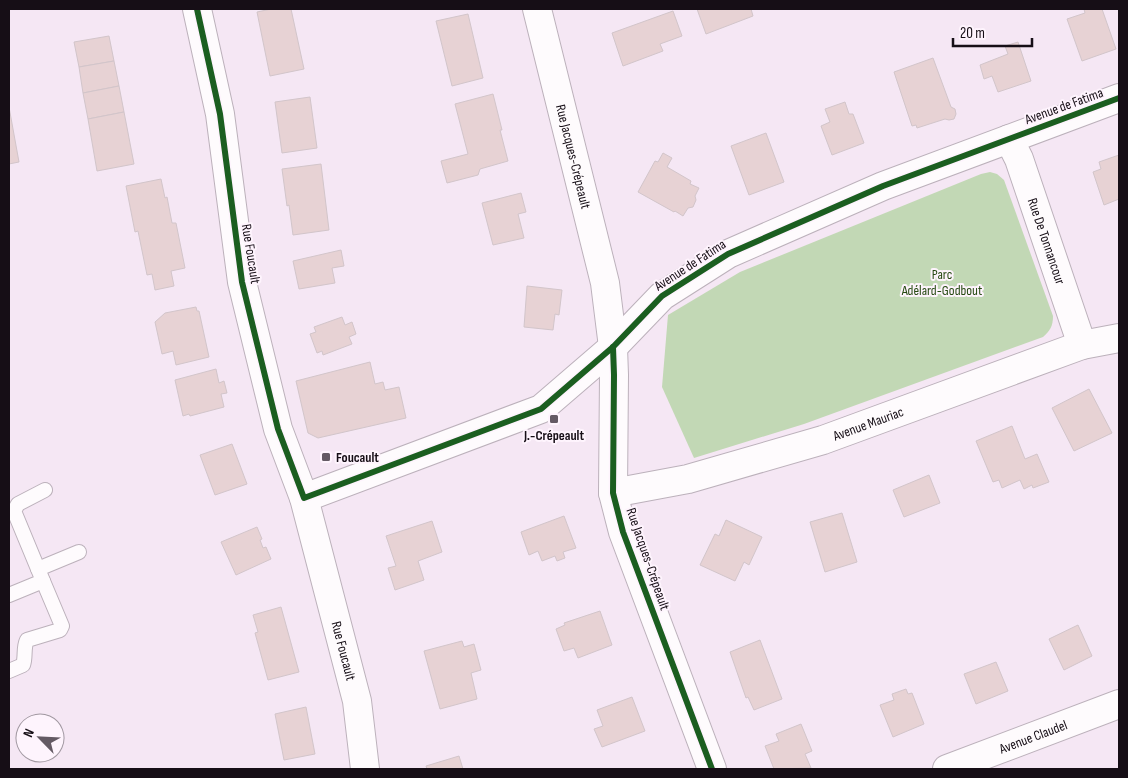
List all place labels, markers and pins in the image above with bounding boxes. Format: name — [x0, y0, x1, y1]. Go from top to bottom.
marker: J.-Crépeault — [548, 413, 560, 425]
place label: J.-Crépeault — [523, 427, 584, 444]
place label: Foucault — [336, 449, 379, 466]
marker: Foucault — [320, 451, 332, 463]

